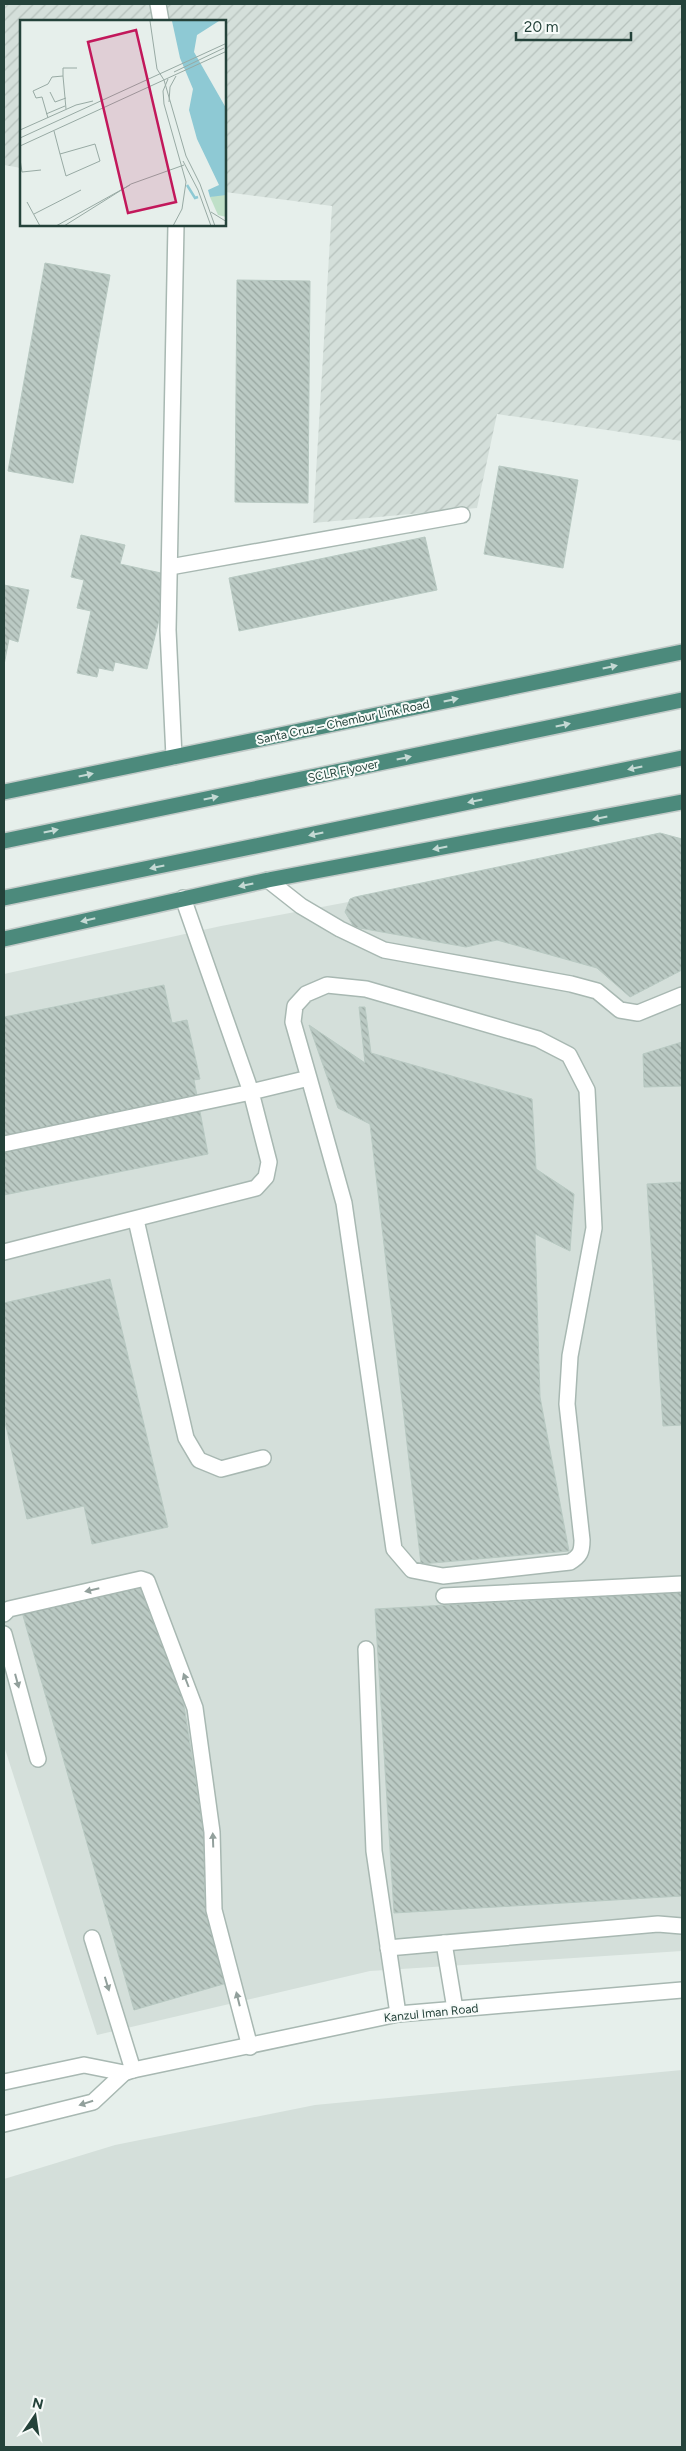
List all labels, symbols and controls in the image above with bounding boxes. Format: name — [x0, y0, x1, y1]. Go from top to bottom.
scale bar — [516, 10, 631, 42]
text: 20 m — [524, 18, 558, 36]
inset map — [20, 20, 226, 226]
one-way arrow — [602, 662, 618, 670]
one-way arrow — [443, 695, 459, 703]
street label: Santa Cruz – Chembur Link Road — [255, 697, 431, 747]
one-way arrow — [556, 721, 571, 729]
one-way arrow — [396, 754, 412, 762]
street label: SCLR Flyover — [307, 757, 379, 785]
one-way arrow — [627, 764, 642, 772]
one-way arrow — [78, 771, 93, 779]
one-way arrow — [203, 794, 218, 802]
one-way arrow — [468, 797, 483, 805]
one-way arrow — [592, 814, 608, 822]
one-way arrow — [44, 827, 59, 835]
one-way arrow — [309, 830, 324, 838]
one-way arrow — [433, 844, 448, 852]
one-way arrow — [149, 863, 165, 871]
one-way arrow — [239, 881, 254, 889]
one-way arrow — [80, 916, 95, 924]
one-way arrow — [85, 1586, 100, 1594]
one-way arrow — [182, 1672, 190, 1687]
one-way arrow — [13, 1673, 21, 1688]
one-way arrow — [208, 1832, 216, 1848]
one-way arrow — [103, 1977, 111, 1992]
one-way arrow — [234, 1992, 242, 2007]
street label: Kanzul Iman Road — [383, 2001, 479, 2025]
one-way arrow — [78, 2099, 93, 2107]
north arrow — [10, 2391, 60, 2441]
text: N — [31, 2394, 45, 2413]

